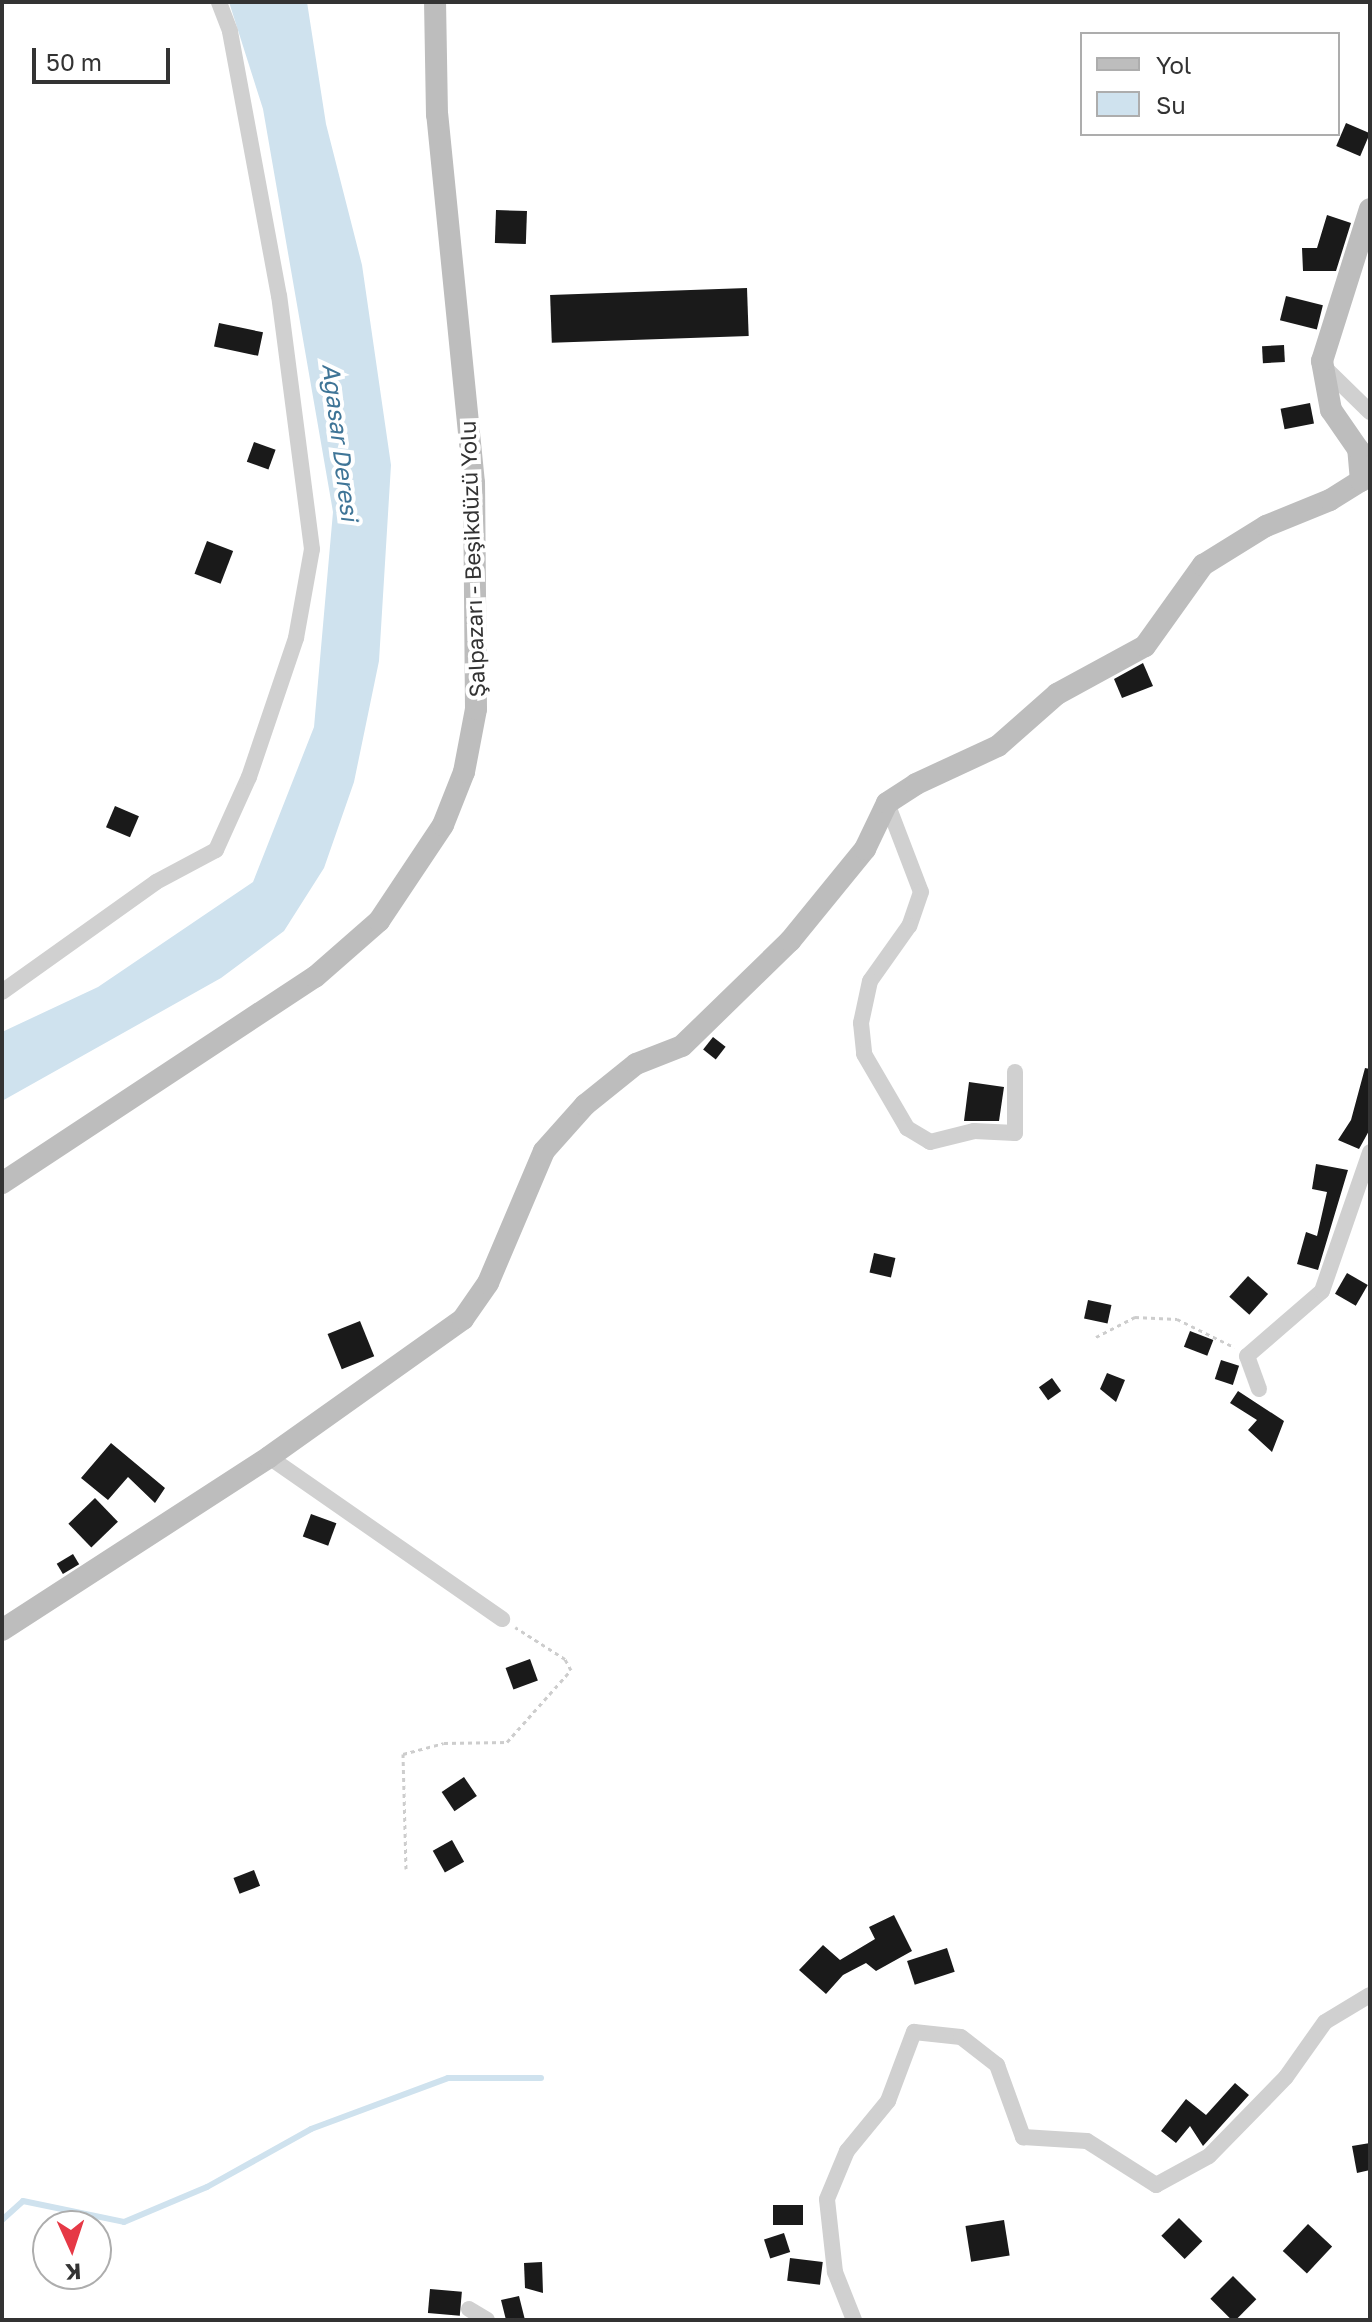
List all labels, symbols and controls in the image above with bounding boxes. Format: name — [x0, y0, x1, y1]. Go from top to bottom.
scale bar — [36, 32, 174, 82]
legend — [1080, 32, 1340, 136]
text: 50 m — [46, 47, 102, 76]
text: Yol — [1156, 50, 1192, 79]
text: Su — [1156, 90, 1186, 119]
water label: Ağasar Deresi — [317, 361, 365, 523]
street label: Şalpazarı - Beşikdüzü Yolu — [454, 420, 490, 698]
north arrow — [32, 2210, 112, 2290]
text: K — [65, 2259, 82, 2286]

